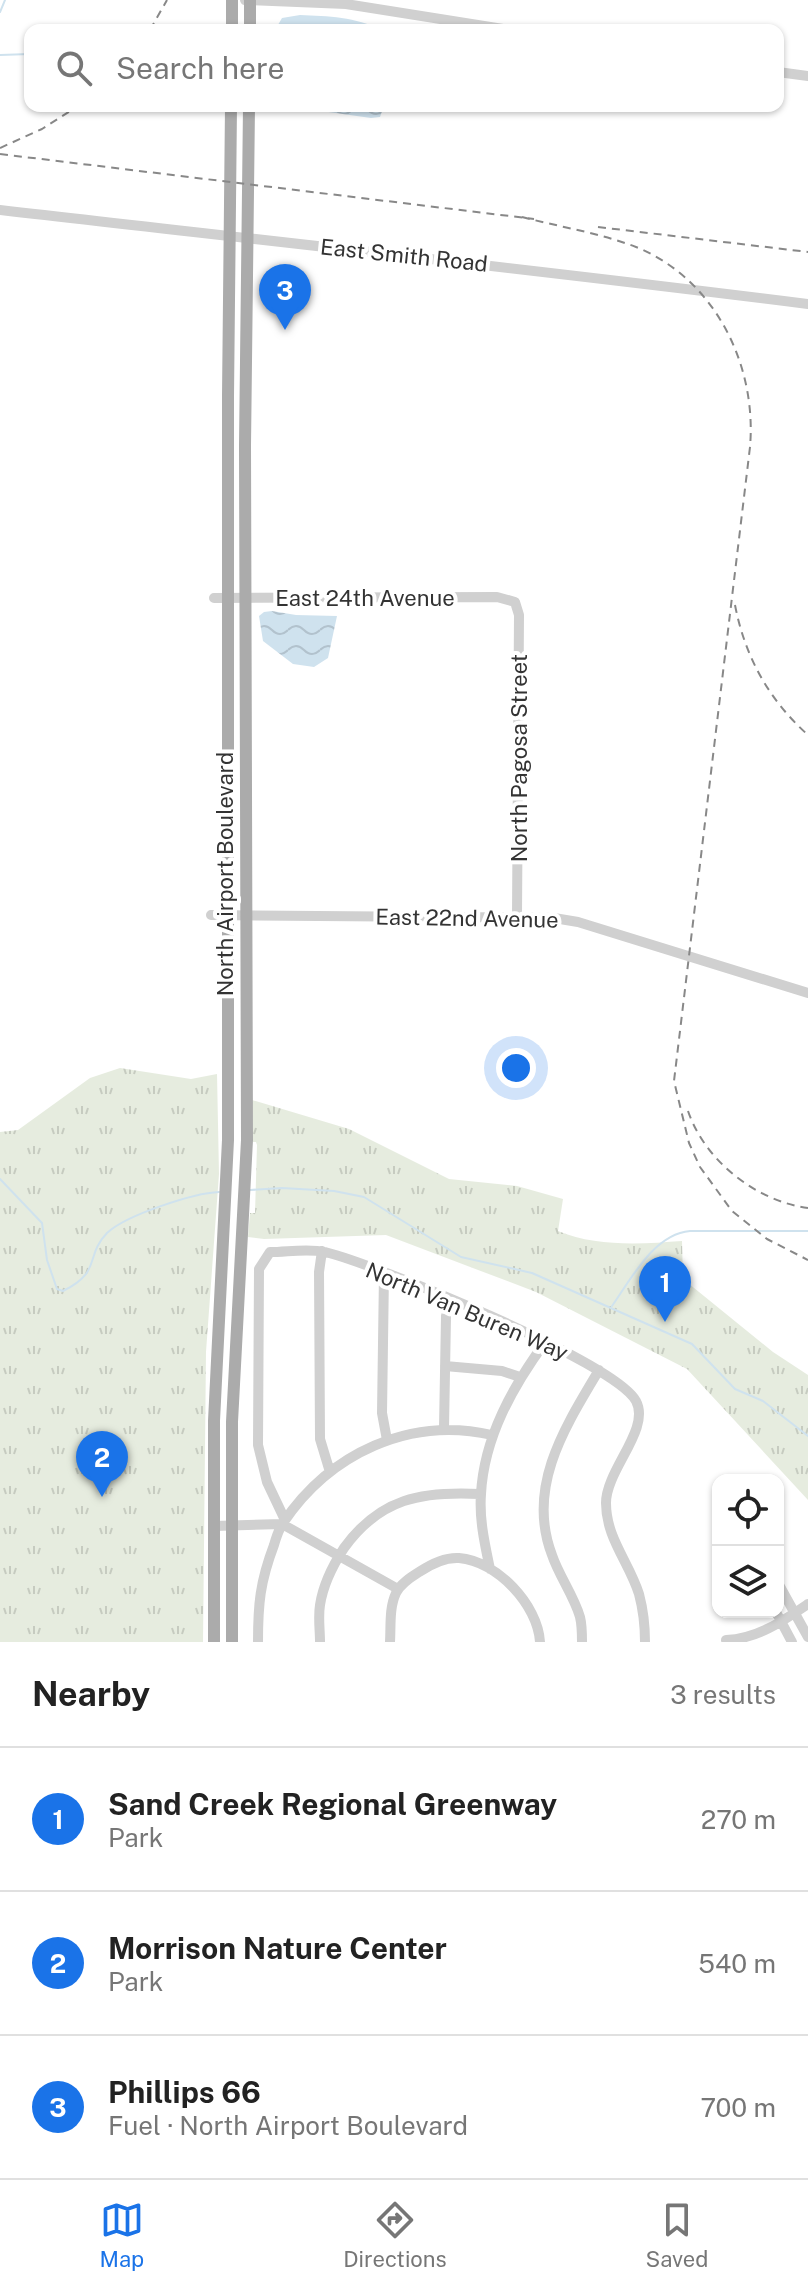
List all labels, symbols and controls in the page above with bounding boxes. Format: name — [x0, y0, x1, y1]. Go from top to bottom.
search box — [24, 24, 784, 112]
icon: search — [52, 46, 96, 90]
text: Search here — [116, 50, 284, 86]
street label: East Smith Road — [319, 233, 489, 277]
pin: 3 — [259, 264, 311, 330]
street label: East 24th Avenue — [275, 585, 455, 611]
street label: North Pagosa Street — [506, 654, 532, 862]
street label: North Airport Boulevard — [212, 752, 238, 996]
street label: East 22nd Avenue — [375, 903, 559, 933]
your location — [496, 1048, 536, 1088]
pin: 1 — [639, 1256, 691, 1322]
street label: North Van Buren Way — [362, 1257, 572, 1365]
pin: 2 — [76, 1431, 128, 1497]
map controls — [712, 1474, 784, 1618]
button: locate — [712, 1474, 784, 1546]
button: layers — [712, 1546, 784, 1618]
text: Nearby — [32, 1674, 150, 1714]
text: 3 results — [670, 1679, 776, 1710]
text: Sand Creek Regional Greenway — [108, 1786, 557, 1822]
text: 1 — [52, 1804, 64, 1835]
text: 270 m — [701, 1804, 776, 1835]
text: Park — [108, 1822, 163, 1853]
text: Morrison Nature Center — [108, 1930, 447, 1966]
text: 2 — [50, 1948, 66, 1979]
text: 540 m — [698, 1948, 776, 1979]
text: Park — [108, 1966, 163, 1997]
text: Phillips 66 — [108, 2074, 261, 2110]
text: 3 — [49, 2092, 67, 2123]
text: 700 m — [700, 2092, 776, 2123]
text: Fuel · North Airport Boulevard — [108, 2110, 468, 2141]
tab: Map — [100, 2198, 144, 2272]
tab: Directions — [343, 2198, 447, 2272]
tab: Saved — [646, 2198, 708, 2272]

